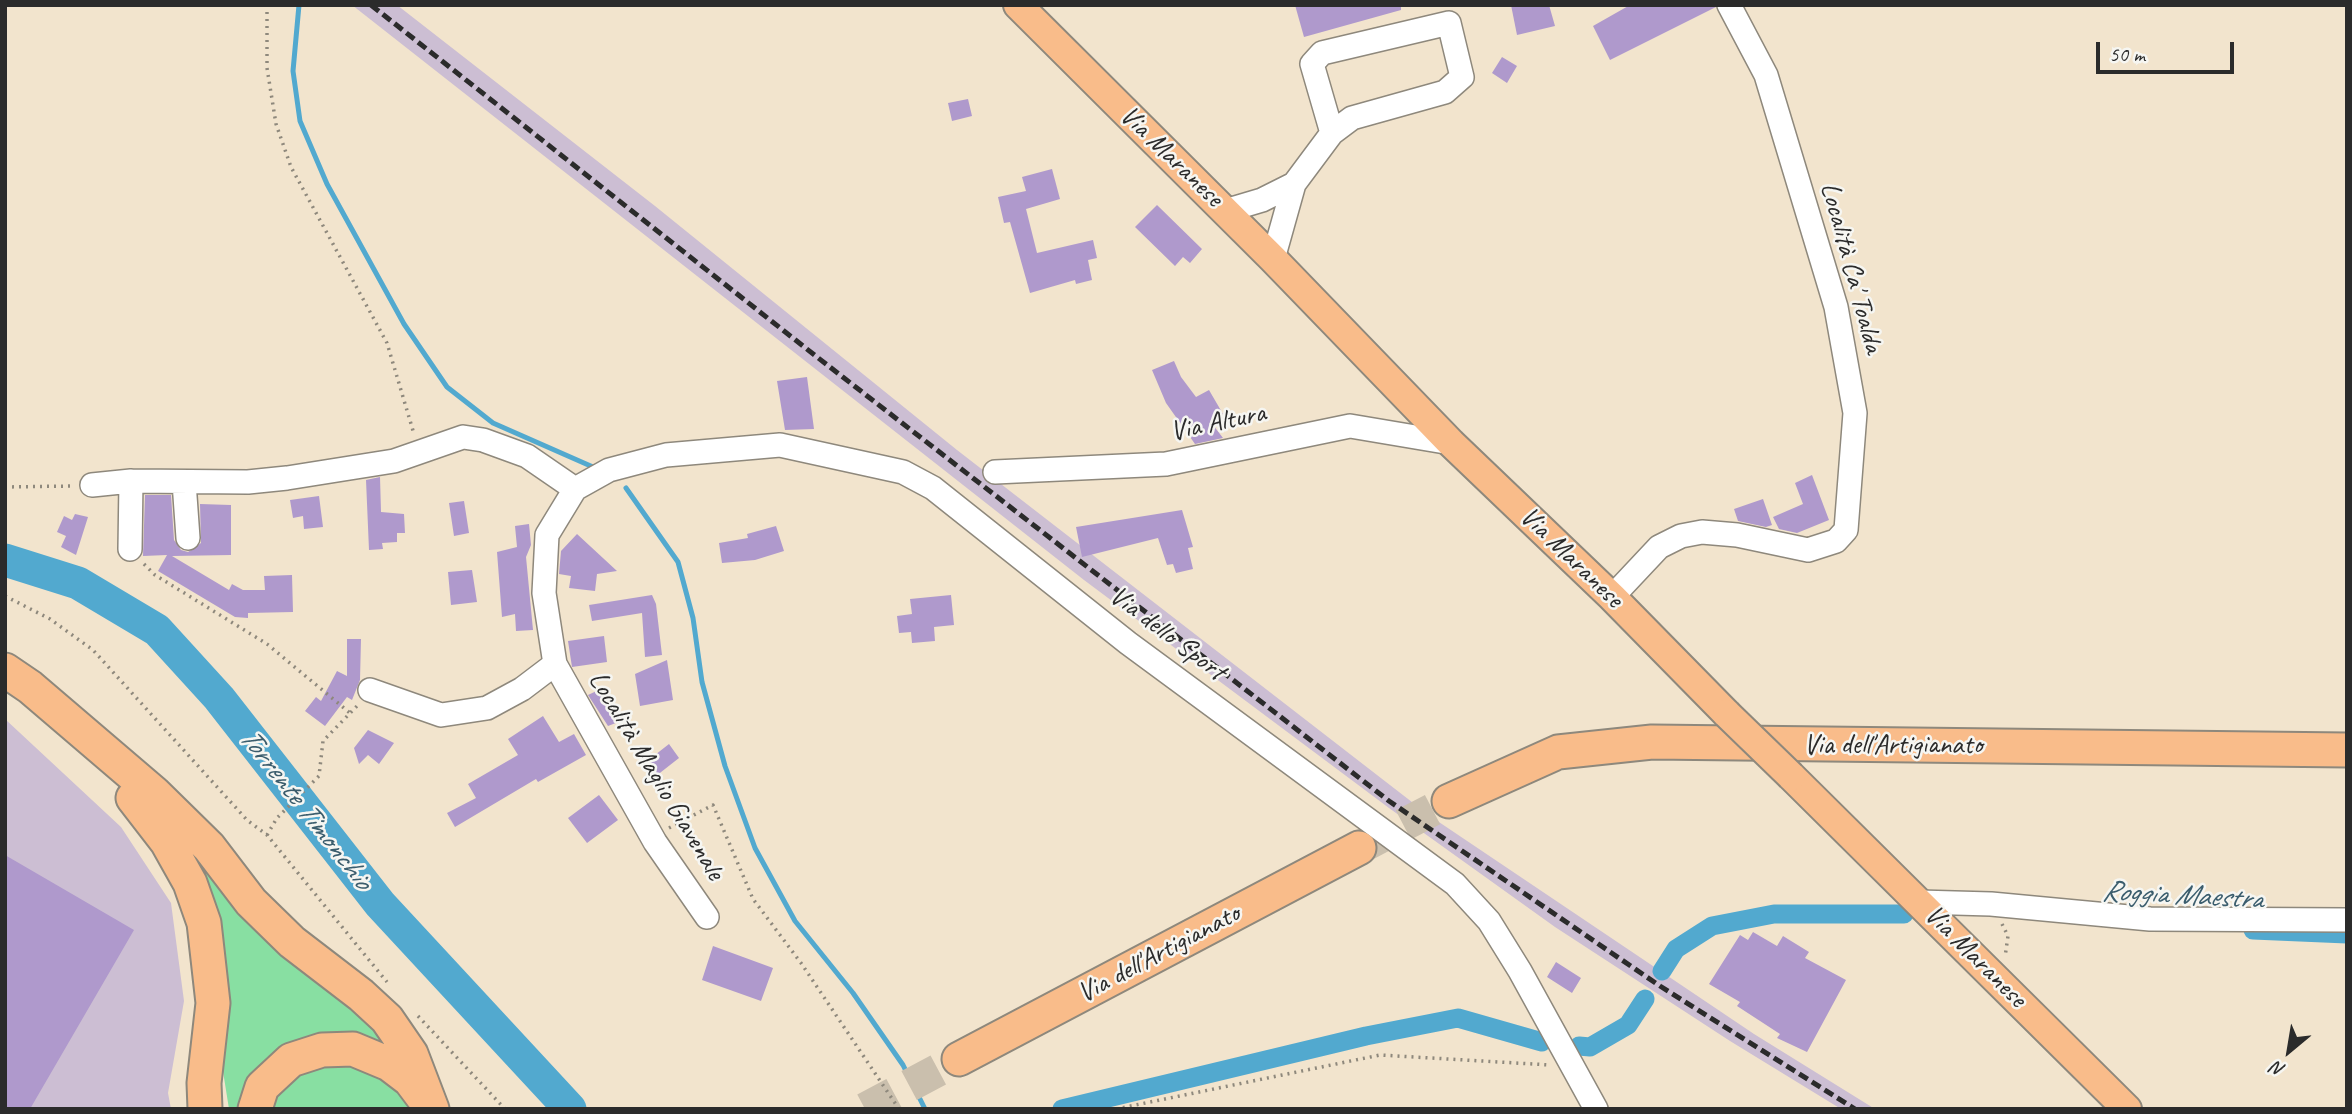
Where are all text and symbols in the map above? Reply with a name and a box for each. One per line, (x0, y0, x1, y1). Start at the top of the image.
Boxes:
scale bar (2100, 28, 2238, 72)
text: 50 m (2109, 41, 2145, 67)
street label: Via Maranese (1112, 99, 1230, 215)
street label: Località Ca' Toalda (1812, 179, 1890, 357)
street label: Via Altura (1167, 397, 1269, 449)
street label: Via Maranese (1512, 500, 1630, 616)
street label: Via dello Sport (1102, 579, 1232, 689)
street label: Località Maglio Giavenale (580, 666, 732, 886)
water label: Torrente Timonchio (231, 721, 379, 897)
street label: Via dell'Artigianato (1804, 729, 1982, 763)
water label: Roggia Maestra (2101, 874, 2263, 918)
street label: Via dell'Artigianato (1072, 897, 1246, 1011)
street label: Via Maranese (1917, 899, 2033, 1015)
north arrow (2254, 1016, 2324, 1086)
text: N (2267, 1056, 2290, 1083)

